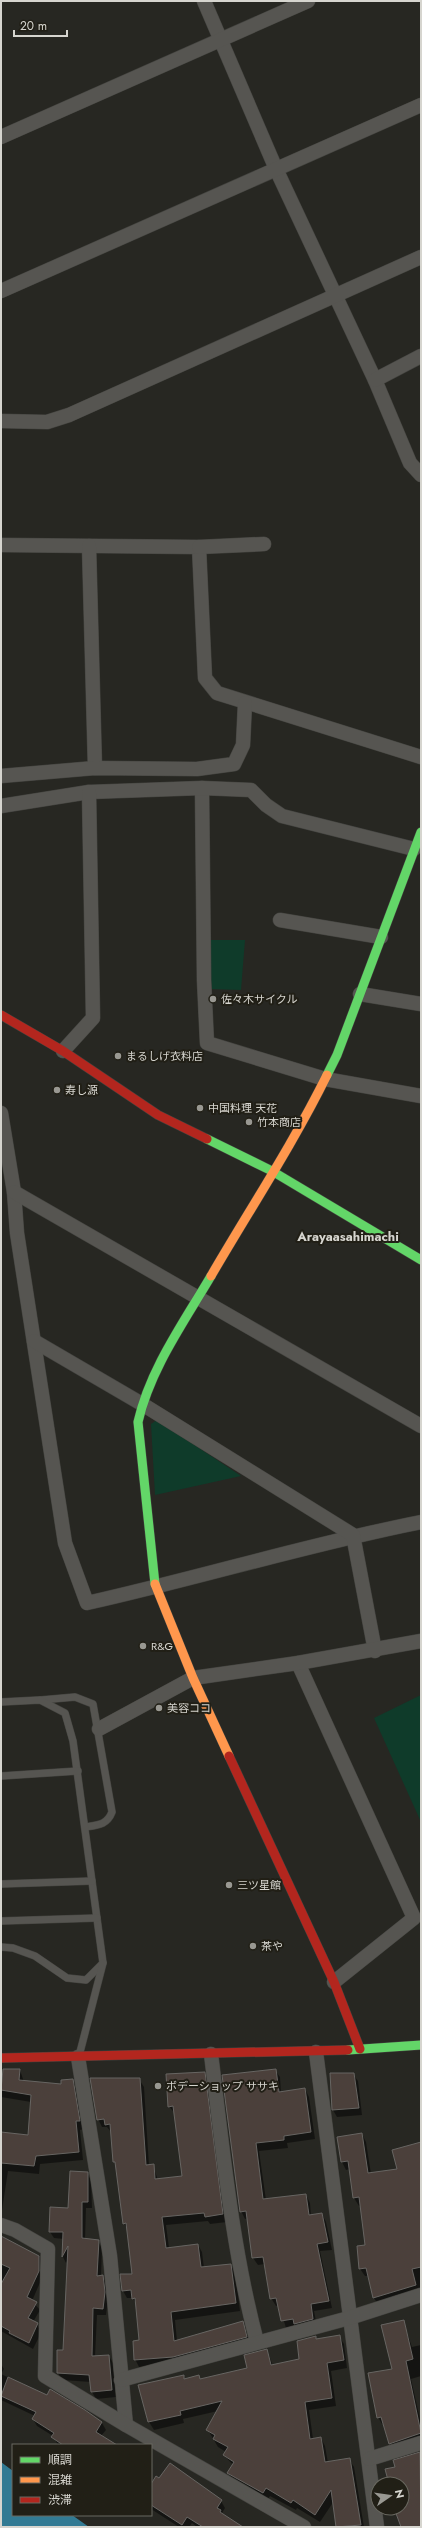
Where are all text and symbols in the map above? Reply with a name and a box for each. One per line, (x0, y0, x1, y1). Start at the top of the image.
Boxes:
scale bar (14, 12, 67, 38)
text: 20 m (20, 17, 47, 35)
place label: 佐々木サイクル (221, 991, 297, 1007)
marker: 佐々木サイクル (208, 994, 218, 1004)
place label: まるしげ衣料店 (126, 1048, 203, 1064)
marker: まるしげ衣料店 (113, 1051, 123, 1061)
place label: 寿し源 (65, 1082, 98, 1098)
marker: 寿し源 (52, 1085, 62, 1095)
place label: 中国料理 天花 (208, 1100, 277, 1116)
marker: 中国料理 天花 (195, 1103, 205, 1113)
place label: 竹本商店 (257, 1114, 301, 1130)
marker: 竹本商店 (244, 1117, 254, 1127)
district label: Arayaasahimachi (296, 1227, 399, 1246)
place label: R&G (151, 1638, 174, 1654)
marker: R&G (138, 1641, 148, 1651)
place label: 美容ココ (167, 1700, 211, 1716)
marker: 美容ココ (154, 1703, 164, 1713)
place label: 三ツ星館 (237, 1877, 281, 1893)
marker: 三ツ星館 (224, 1880, 234, 1890)
place label: 茶や (261, 1938, 283, 1954)
marker: 茶や (248, 1941, 258, 1951)
place label: ボデーショップ ササキ (166, 2078, 279, 2094)
marker: ボデーショップ ササキ (153, 2081, 163, 2091)
legend (12, 2444, 152, 2516)
text: 順調 (48, 2451, 72, 2469)
text: 混雑 (48, 2471, 72, 2489)
north arrow (370, 2476, 410, 2516)
text: N (391, 2488, 409, 2500)
text: 渋滞 (48, 2491, 72, 2509)

